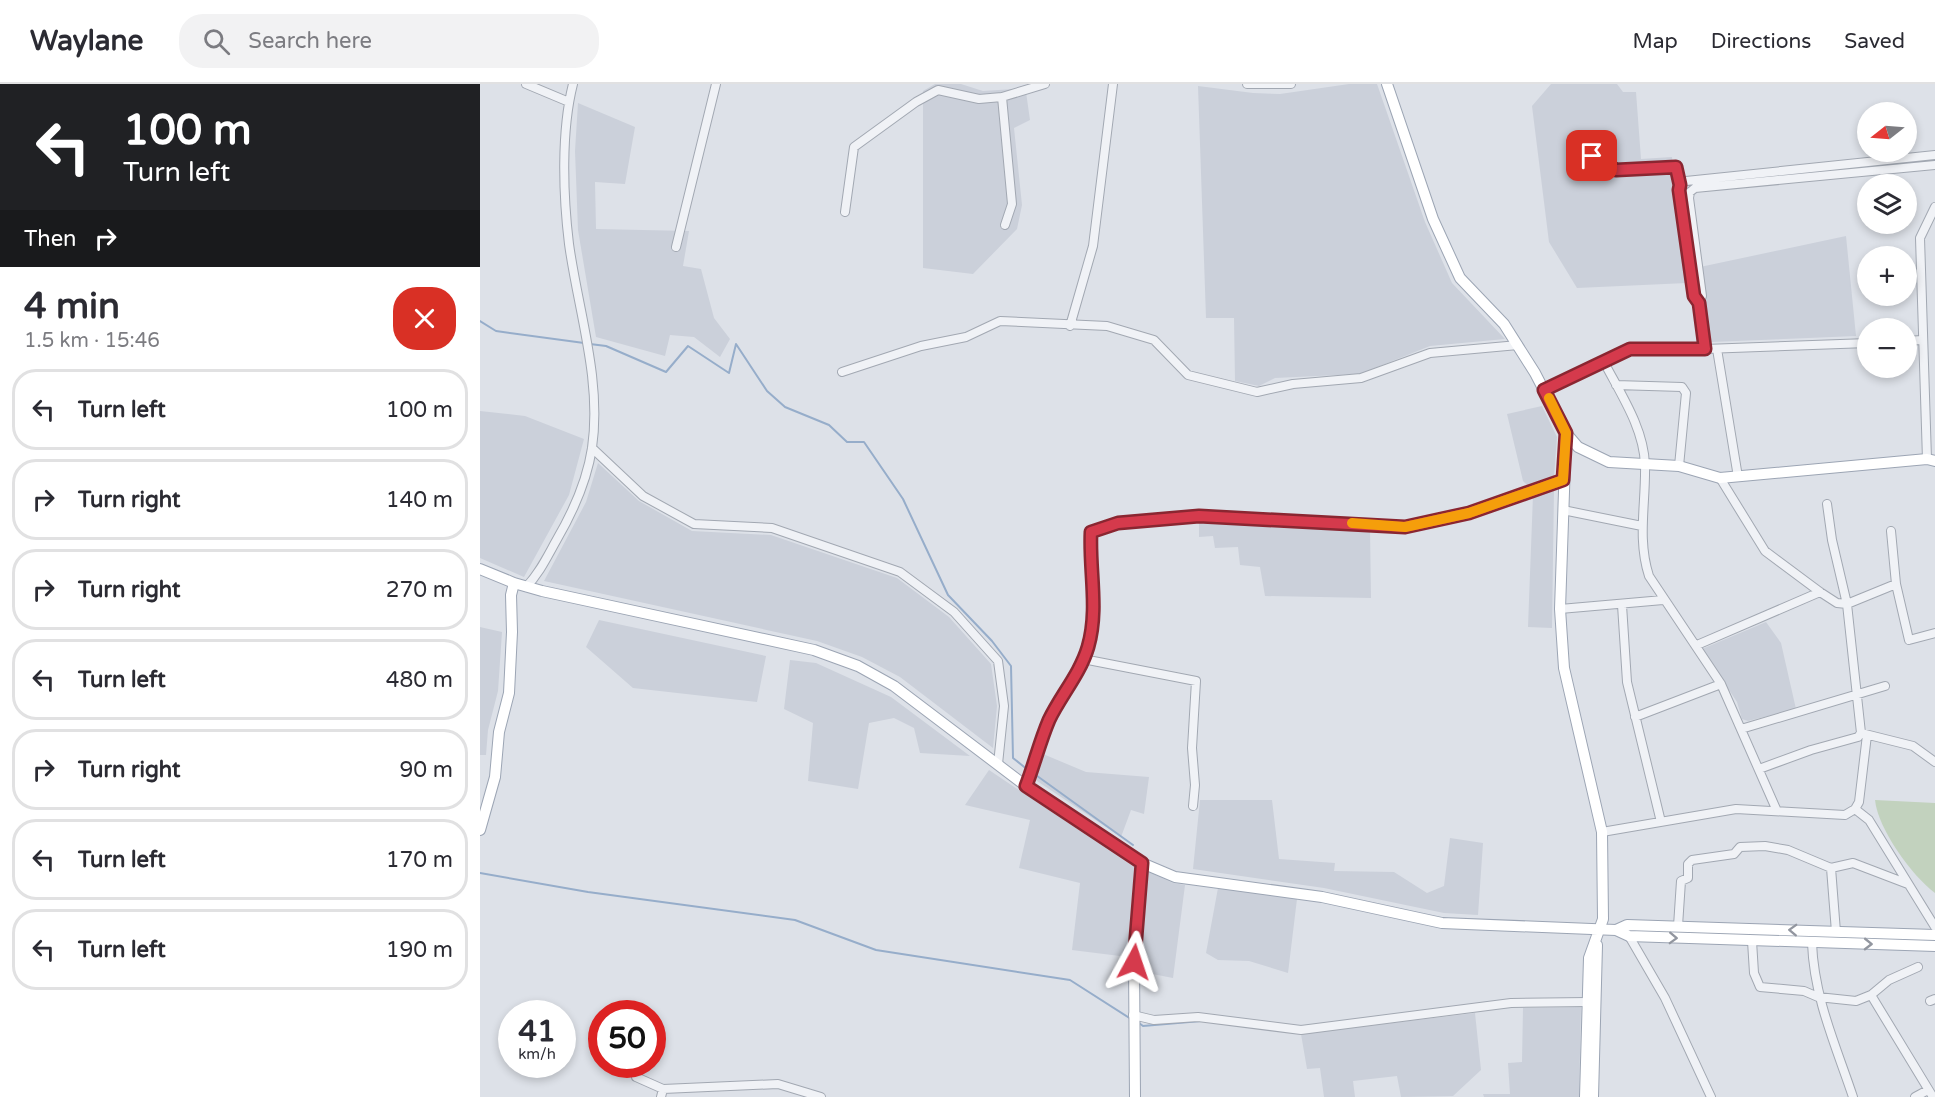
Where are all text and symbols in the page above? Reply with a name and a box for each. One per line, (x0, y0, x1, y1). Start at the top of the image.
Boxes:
search box (179, 14, 599, 68)
text: Waylane (30, 24, 143, 58)
icon: search (200, 25, 233, 58)
text: Search here (248, 28, 372, 54)
text: Map (1632, 29, 1678, 54)
text: Directions (1711, 29, 1811, 54)
text: Saved (1844, 29, 1905, 54)
north arrow (1857, 102, 1917, 162)
map controls (1857, 102, 1917, 378)
text: 100 m (123, 105, 252, 156)
icon: left (24, 108, 102, 186)
pin (1566, 130, 1617, 181)
icon: arrive (1575, 139, 1608, 172)
text: Turn left (123, 156, 230, 189)
button: layers (1857, 174, 1917, 234)
icon: right (89, 222, 122, 255)
text: Then (24, 226, 77, 252)
button: + (1857, 246, 1917, 306)
text: 4 min (24, 285, 120, 328)
button: close (393, 287, 456, 350)
button: − (1857, 318, 1917, 378)
text: 1.5 km · 15:46 (24, 329, 160, 353)
icon: left (27, 393, 60, 426)
text: Turn left (78, 397, 166, 423)
text: 100 m (386, 397, 453, 423)
icon: right (27, 483, 60, 516)
text: Turn right (78, 487, 180, 513)
text: 140 m (386, 487, 453, 513)
icon: right (27, 573, 60, 606)
text: Turn right (78, 577, 180, 603)
text: 270 m (386, 577, 453, 603)
icon: left (27, 663, 60, 696)
text: Turn left (78, 667, 166, 693)
text: 480 m (386, 667, 453, 693)
icon: right (27, 753, 60, 786)
text: Turn right (78, 757, 180, 783)
text: 90 m (399, 757, 453, 783)
icon: left (27, 843, 60, 876)
text: Turn left (78, 847, 166, 873)
text: 170 m (386, 847, 453, 873)
one-way arrow (1788, 924, 1797, 936)
position arrow (1102, 930, 1166, 994)
one-way arrow (1669, 931, 1678, 944)
icon: left (27, 933, 60, 966)
text: Turn left (78, 937, 166, 963)
text: 190 m (386, 937, 453, 963)
one-way arrow (1864, 938, 1873, 951)
speed limit sign: 50 (588, 1000, 666, 1078)
text: 41 (518, 1013, 556, 1050)
text: km/h (518, 1045, 556, 1063)

